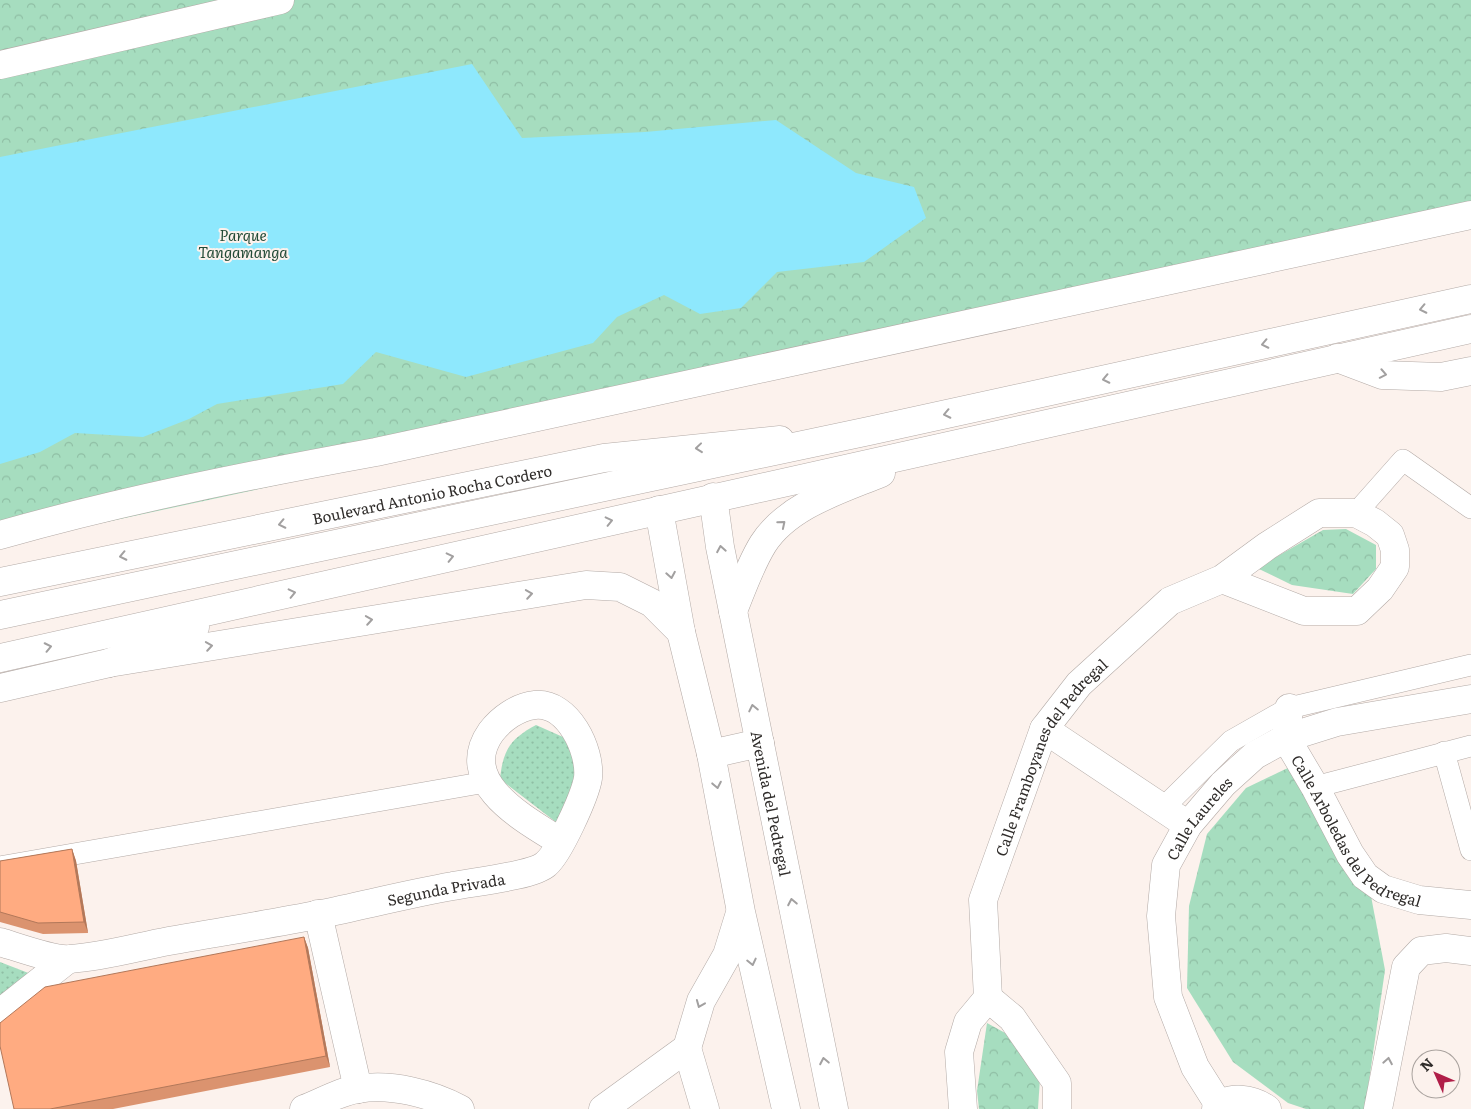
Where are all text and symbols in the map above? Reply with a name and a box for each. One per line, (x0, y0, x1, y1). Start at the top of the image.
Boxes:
park label: Parque Tangamanga (198, 223, 288, 263)
one-way arrow (1419, 303, 1428, 314)
one-way arrow (1260, 338, 1269, 349)
one-way arrow (1378, 368, 1387, 379)
one-way arrow (1102, 373, 1110, 384)
one-way arrow (943, 408, 952, 419)
one-way arrow (694, 442, 702, 453)
street label: Boulevard Antonio Rocha Cordero (310, 457, 554, 529)
one-way arrow (604, 516, 613, 527)
one-way arrow (277, 518, 286, 529)
one-way arrow (776, 522, 785, 530)
one-way arrow (716, 545, 726, 553)
one-way arrow (118, 551, 127, 561)
one-way arrow (446, 552, 455, 563)
one-way arrow (665, 571, 675, 580)
one-way arrow (287, 588, 296, 599)
one-way arrow (525, 589, 534, 599)
one-way arrow (365, 615, 373, 625)
one-way arrow (43, 642, 52, 653)
one-way arrow (204, 642, 213, 652)
street label: Calle Framboyanes del Pedregal (988, 652, 1112, 859)
one-way arrow (748, 704, 759, 713)
street label: Avenida del Pedregal (746, 729, 798, 878)
street label: Calle Arboledas del Pedregal (1287, 750, 1424, 912)
street label: Calle Laureles (1160, 770, 1237, 864)
one-way arrow (711, 781, 722, 789)
street label: Segunda Privada (385, 866, 508, 911)
one-way arrow (787, 897, 798, 906)
one-way arrow (746, 957, 757, 966)
one-way arrow (696, 999, 706, 1008)
north arrow (1411, 1049, 1461, 1099)
text: N (1415, 1053, 1438, 1075)
one-way arrow (819, 1057, 830, 1066)
one-way arrow (1383, 1057, 1393, 1066)

